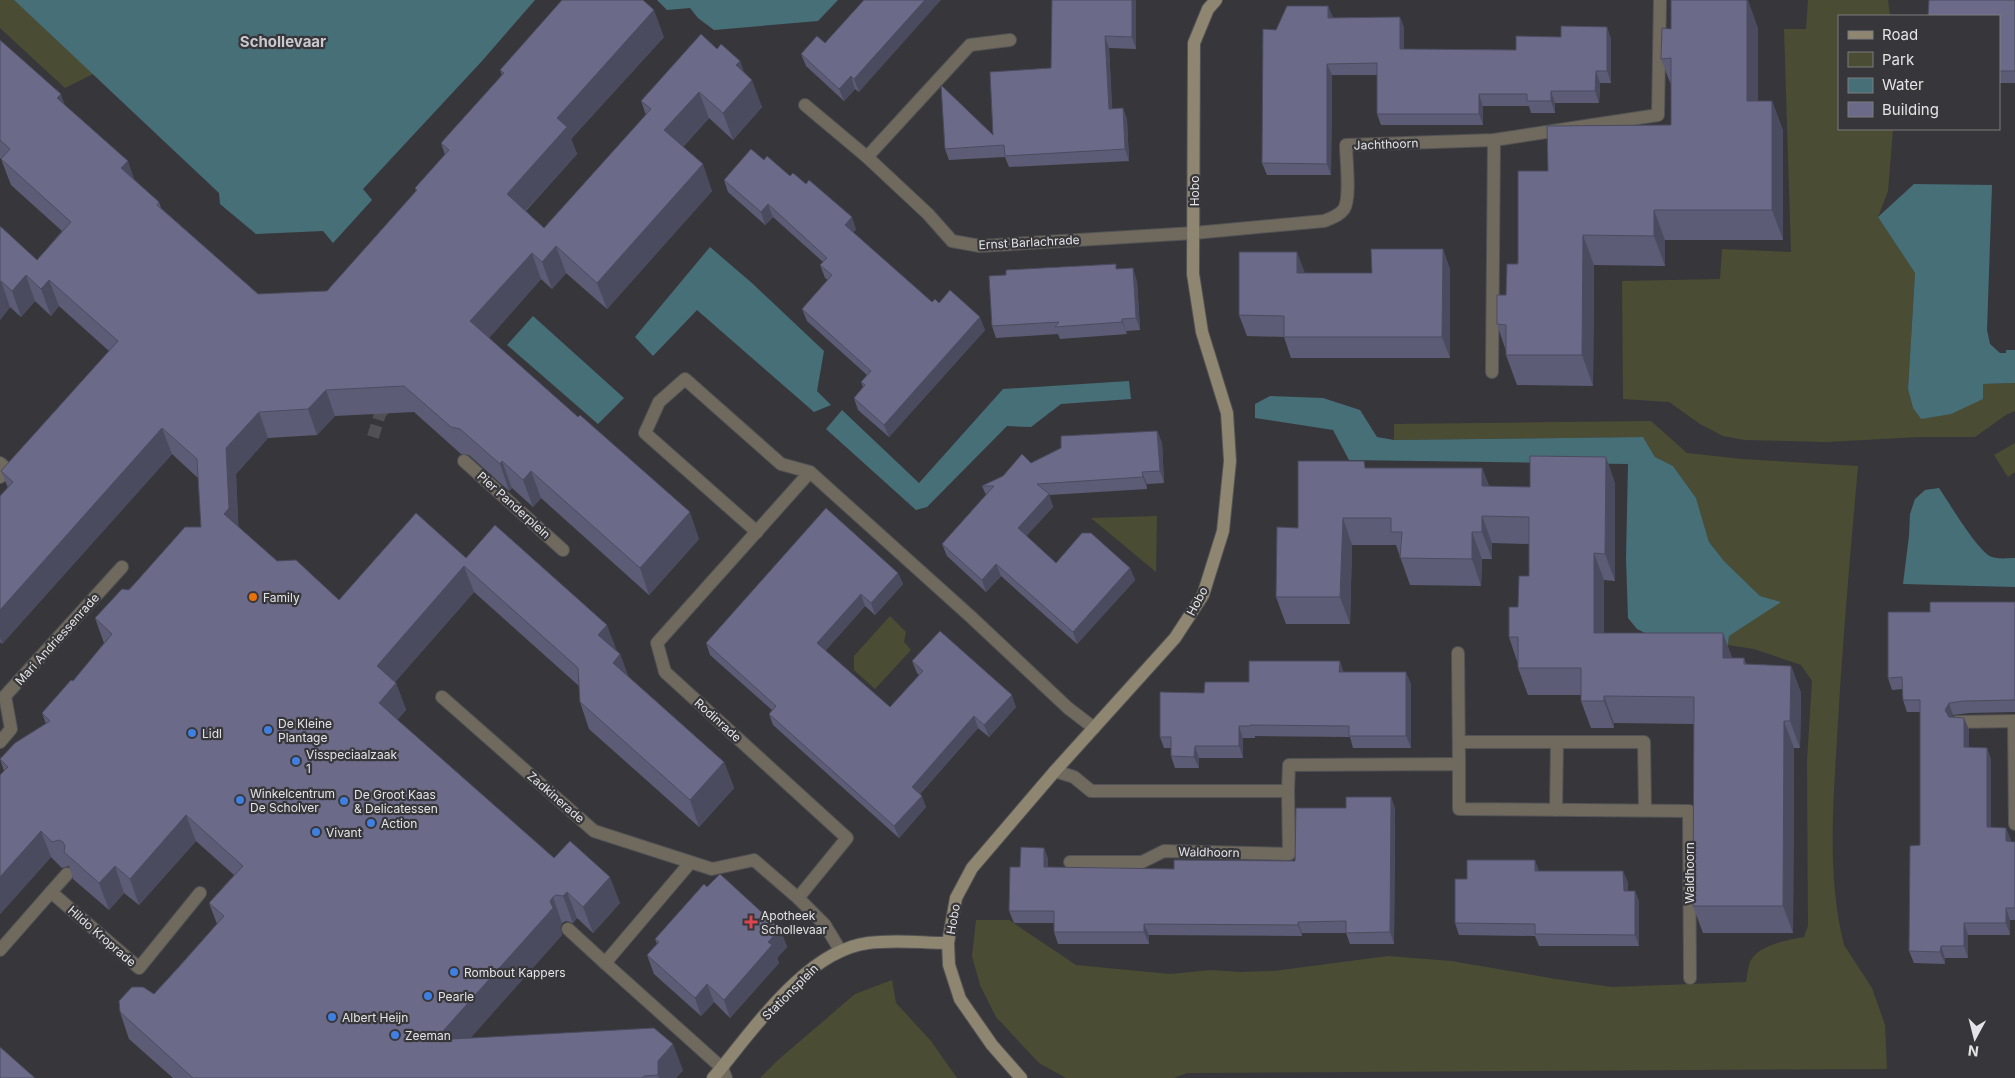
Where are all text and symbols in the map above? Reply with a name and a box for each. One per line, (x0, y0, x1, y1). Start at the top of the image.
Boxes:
legend (1838, 15, 2000, 130)
text: Road (1882, 25, 1918, 44)
district label: Schollevaar (240, 32, 326, 51)
text: Park (1882, 50, 1915, 69)
text: Water (1882, 75, 1924, 94)
text: Building (1882, 100, 1939, 119)
street label: Jachthoorn (1353, 135, 1419, 153)
street label: Hobo (1187, 176, 1202, 206)
street label: Ernst Barlachrade (978, 232, 1080, 252)
street label: Pier Panderplein (474, 468, 554, 542)
street label: Hobo (1183, 584, 1211, 618)
street label: Mari Andriessenrade (12, 590, 102, 688)
place label: Family (263, 590, 300, 605)
marker: Family (247, 591, 259, 603)
street label: Rodinrade (692, 695, 744, 745)
place label: De Kleine Plantage (278, 716, 332, 745)
marker: De Kleine Plantage (262, 724, 274, 736)
place label: Lidl (202, 726, 222, 741)
marker: Lidl (186, 727, 198, 739)
place label: Visspeciaalzaak 1 (306, 747, 397, 776)
marker: Visspeciaalzaak 1 (290, 755, 302, 767)
street label: Zadkinerade (524, 768, 588, 826)
place label: Winkelcentrum De Scholver (250, 786, 335, 815)
place label: De Groot Kaas & Delicatessen (354, 787, 438, 816)
marker: Winkelcentrum De Scholver (234, 794, 246, 806)
marker: De Groot Kaas & Delicatessen (338, 795, 350, 807)
place label: Action (381, 816, 417, 831)
marker: Action (365, 817, 377, 829)
place label: Vivant (326, 825, 362, 840)
marker: Vivant (310, 826, 322, 838)
street label: Waldhoorn (1682, 842, 1697, 904)
street label: Waldhoorn (1178, 844, 1240, 860)
street label: Hildo Kroprade (65, 902, 139, 970)
street label: Hobo (943, 903, 963, 935)
place label: Apotheek Schollevaar (761, 908, 828, 937)
marker: Apotheek Schollevaar (745, 916, 757, 928)
street label: Stationsplein (759, 961, 821, 1023)
place label: Rombout Kappers (464, 965, 566, 980)
marker: Rombout Kappers (448, 966, 460, 978)
place label: Pearle (438, 989, 474, 1004)
marker: Pearle (422, 990, 434, 1002)
place label: Albert Heijn (342, 1010, 408, 1025)
marker: Albert Heijn (326, 1011, 338, 1023)
north arrow (1950, 1013, 2000, 1063)
place label: Zeeman (405, 1028, 451, 1043)
marker: Zeeman (389, 1029, 401, 1041)
text: N (1967, 1042, 1980, 1060)

